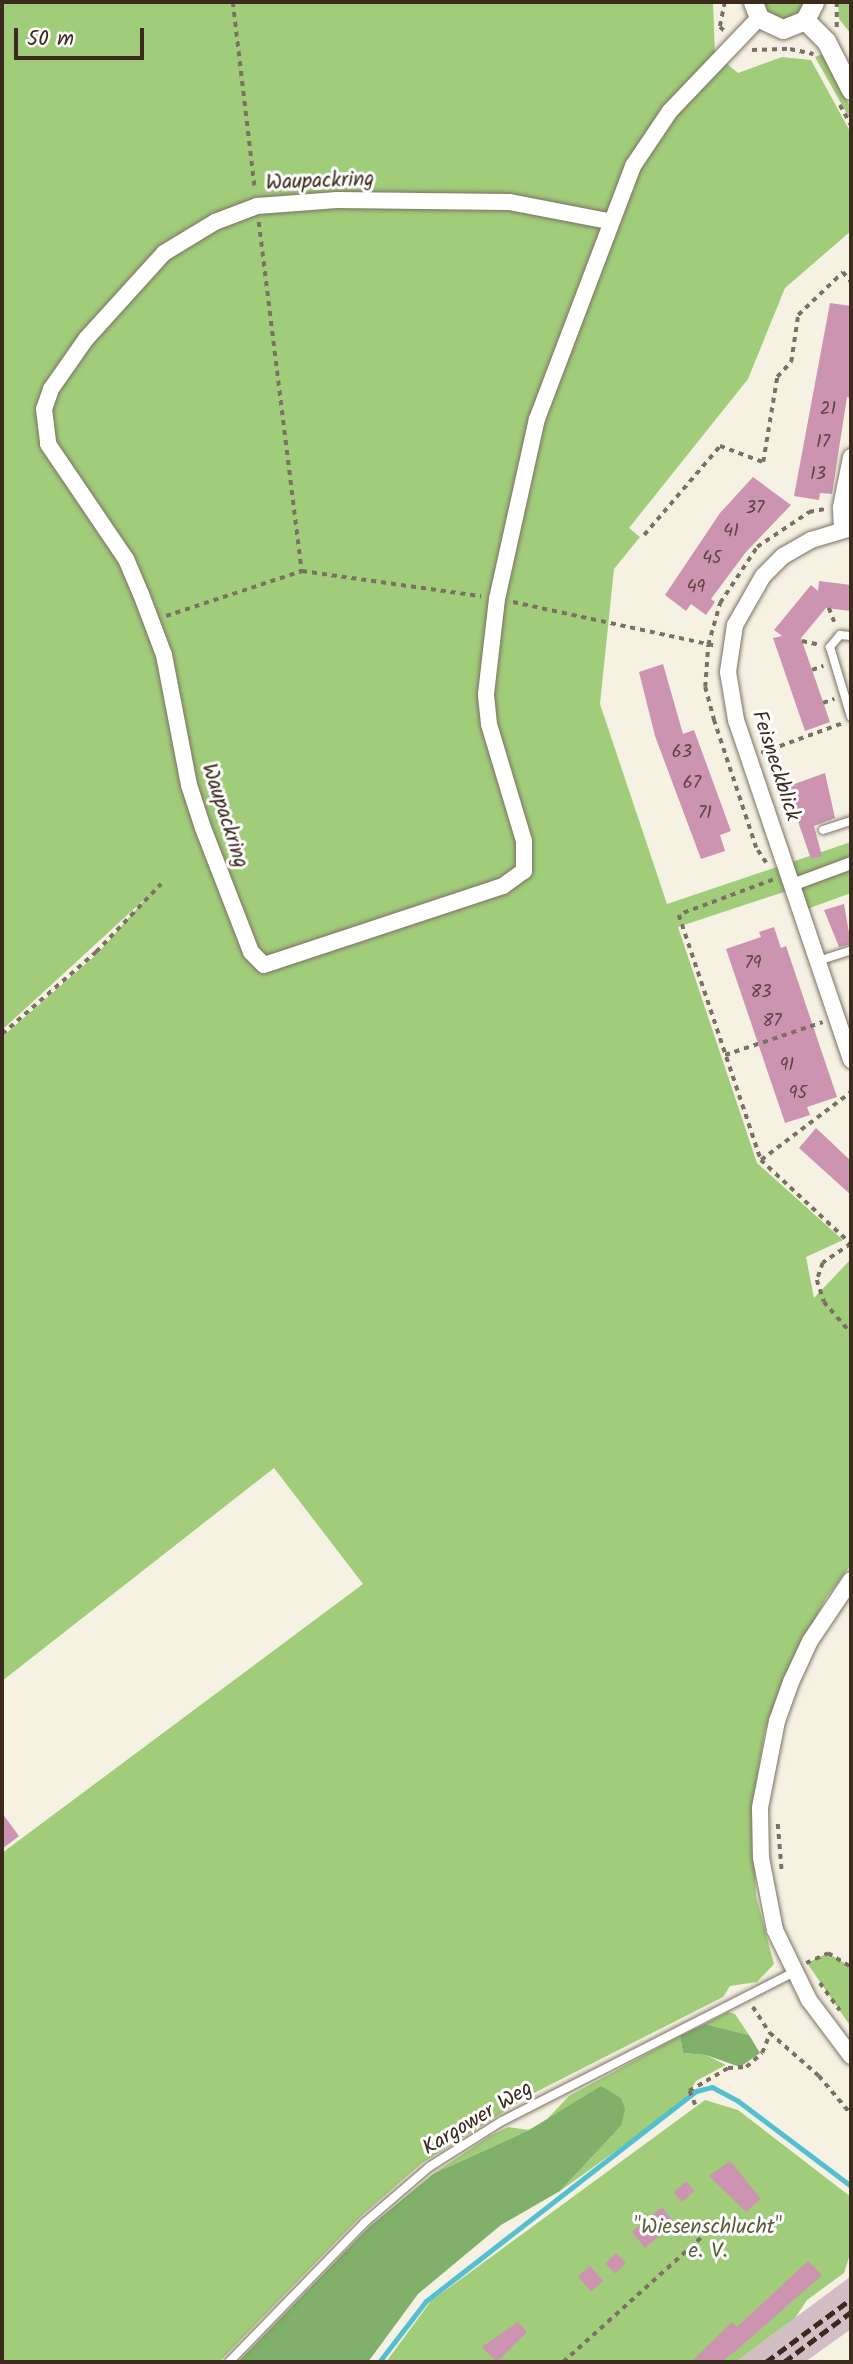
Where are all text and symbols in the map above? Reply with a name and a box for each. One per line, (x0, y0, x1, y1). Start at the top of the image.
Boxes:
scale bar (18, 14, 147, 58)
text: 50 m (27, 23, 74, 56)
street label: Waupackring (265, 168, 375, 196)
house number: 21 (820, 399, 836, 421)
house number: 17 (816, 432, 830, 454)
house number: 13 (810, 464, 826, 486)
house number: 37 (746, 498, 764, 520)
house number: 41 (723, 521, 739, 543)
house number: 45 (702, 548, 722, 570)
house number: 49 (687, 577, 705, 599)
street label: Feisneckblick (745, 708, 805, 824)
house number: 63 (672, 742, 692, 764)
street label: Waupackring (195, 760, 253, 872)
house number: 67 (683, 773, 701, 795)
house number: 71 (698, 803, 712, 825)
house number: 79 (744, 953, 762, 975)
house number: 83 (750, 982, 772, 1004)
house number: 87 (762, 1011, 782, 1033)
house number: 91 (780, 1055, 794, 1077)
house number: 95 (789, 1083, 807, 1105)
street label: Kargower Weg (419, 2076, 537, 2162)
park label: "Wiesenschlucht" e. V. (634, 2215, 782, 2265)

